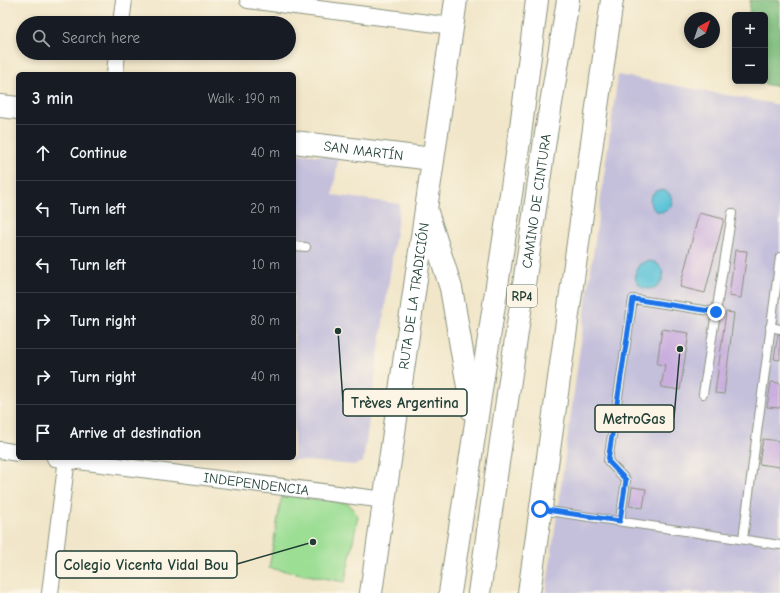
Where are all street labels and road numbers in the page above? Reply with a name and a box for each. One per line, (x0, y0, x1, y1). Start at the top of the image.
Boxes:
street label: CAMINO DE CINTURA (518, 133, 554, 269)
street label: SAN MARTÍN (323, 137, 404, 164)
street label: RUTA DE LA TRADICIÓN (395, 222, 432, 370)
road number: RP4 (507, 285, 537, 307)
street label: INDEPENDENCIA (203, 468, 310, 499)

